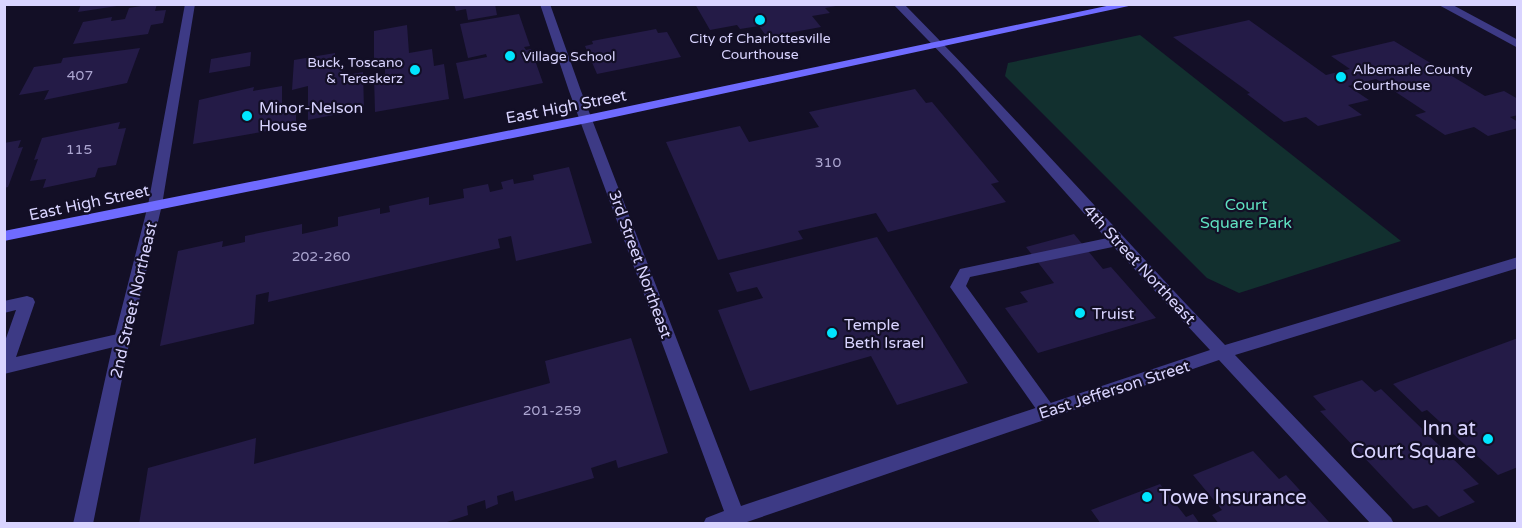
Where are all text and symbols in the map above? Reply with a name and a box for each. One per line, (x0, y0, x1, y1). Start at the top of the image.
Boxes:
marker: City of Charlottesville Courthouse (753, 13, 767, 27)
place label: City of Charlottesville Courthouse (689, 30, 831, 63)
place label: Village School (522, 48, 615, 65)
marker: Village School (503, 49, 517, 63)
place label: Buck, Toscano & Tereskerz (307, 54, 403, 87)
place label: Albemarle County Courthouse (1353, 61, 1473, 94)
marker: Buck, Toscano & Tereskerz (408, 63, 422, 77)
house number: 407 (67, 67, 93, 84)
marker: Albemarle County Courthouse (1334, 70, 1348, 84)
street label: East High Street (504, 85, 628, 128)
place label: Minor-Nelson House (259, 98, 363, 136)
marker: Minor-Nelson House (240, 109, 254, 123)
house number: 115 (66, 141, 92, 158)
house number: 310 (815, 154, 841, 171)
street label: East High Street (27, 180, 151, 226)
street label: 3rd Street Northeast (604, 188, 676, 341)
park label: Court Square Park (1200, 195, 1292, 233)
street label: 4th Street Northeast (1079, 201, 1200, 329)
street label: 2nd Street Northeast (106, 220, 162, 380)
house number: 202-260 (292, 248, 350, 265)
place label: Truist (1092, 304, 1134, 324)
marker: Truist (1073, 306, 1087, 320)
place label: Temple Beth Israel (844, 315, 924, 353)
marker: Temple Beth Israel (825, 326, 839, 340)
street label: East Jefferson Street (1036, 356, 1192, 424)
house number: 201-259 (523, 402, 581, 419)
place label: Inn at Court Square (1351, 417, 1476, 464)
marker: Inn at Court Square (1481, 432, 1495, 446)
place label: Towe Insurance (1159, 486, 1307, 510)
marker: Towe Insurance (1140, 490, 1154, 504)

